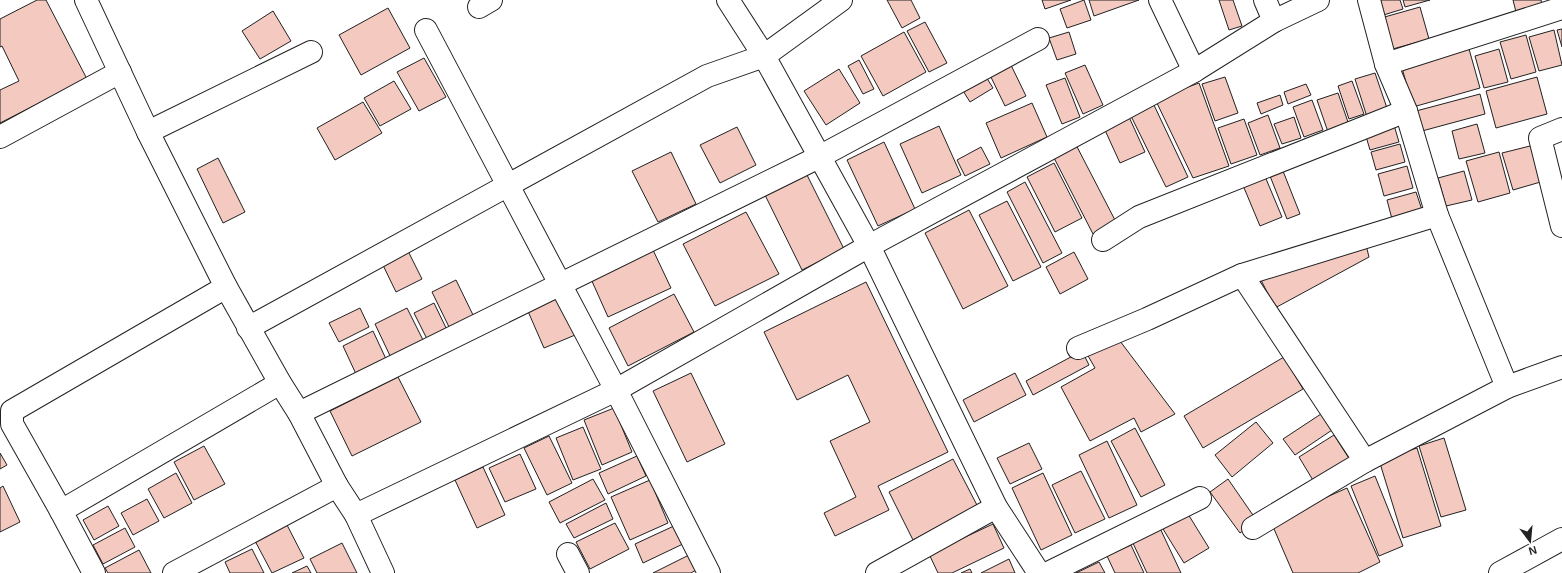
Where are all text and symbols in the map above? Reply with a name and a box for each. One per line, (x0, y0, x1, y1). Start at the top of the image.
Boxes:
north arrow (1510, 521, 1550, 561)
text: N (1527, 544, 1538, 557)

